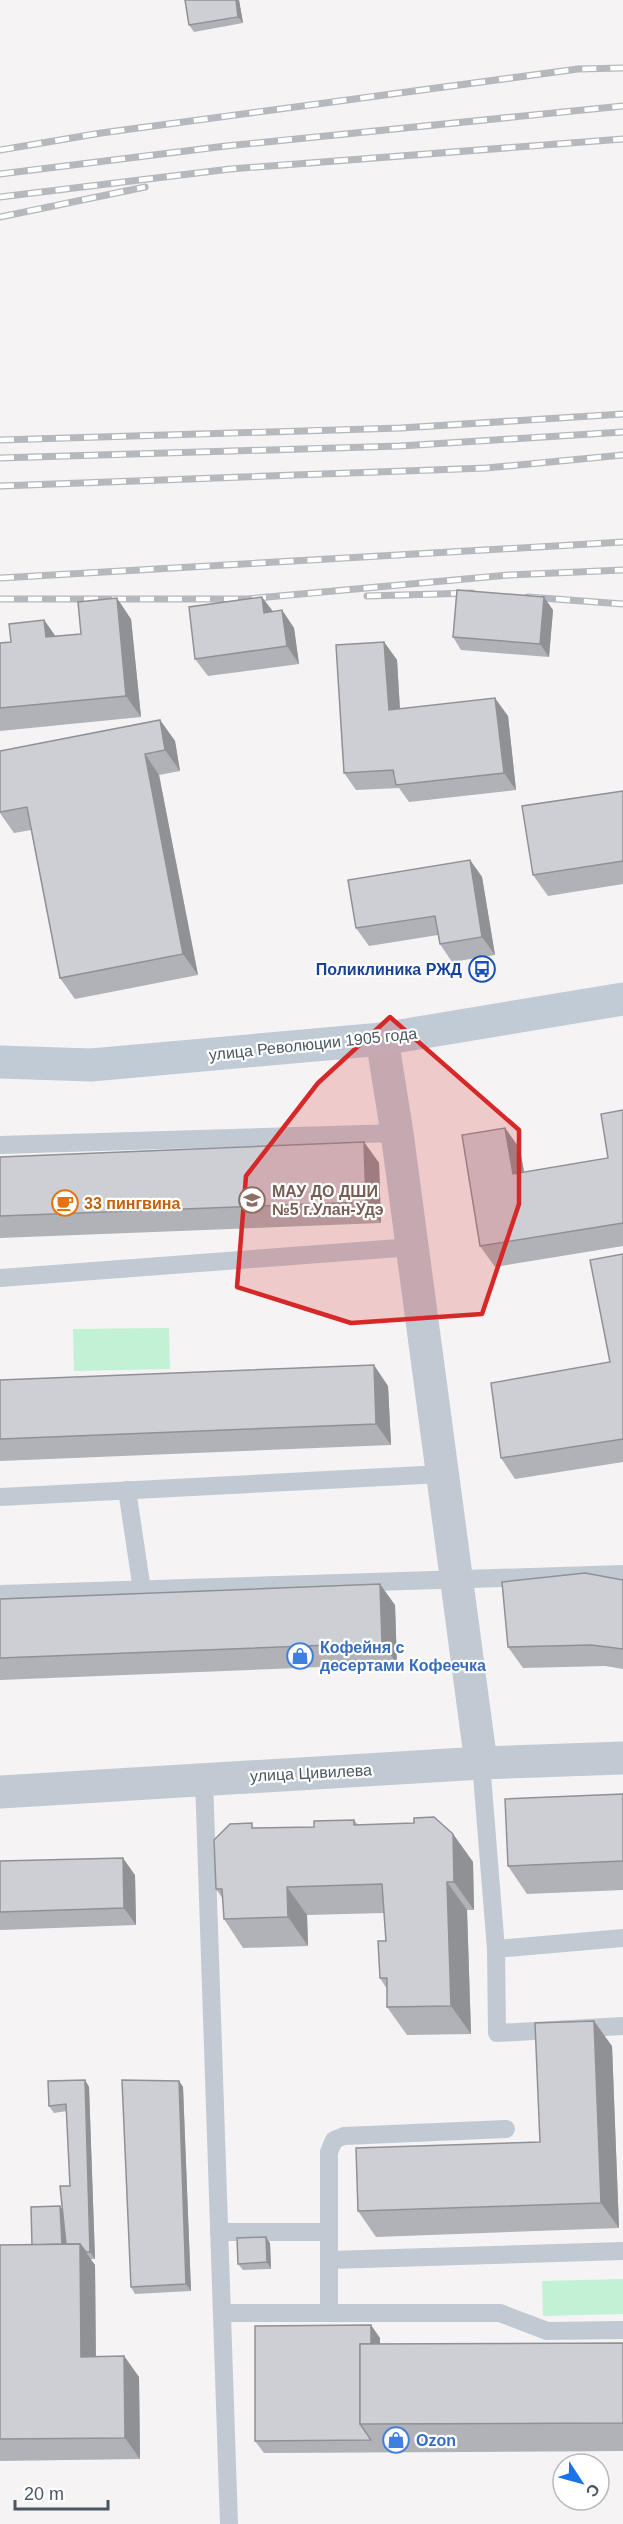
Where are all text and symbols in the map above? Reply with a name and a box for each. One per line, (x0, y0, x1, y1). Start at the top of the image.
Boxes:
bus stop icon: Поликлиника РЖД (467, 954, 497, 984)
place label: Поликлиника РЖД (316, 961, 463, 978)
street label: улица Революции 1905 года (208, 1025, 418, 1063)
place label: МАУ ДО ДШИ №5 г.Улан-Удэ (272, 1183, 384, 1218)
school or university icon: МАУ ДО ДШИ №5 г.Улан-Удэ (237, 1185, 267, 1215)
cafe icon: 33 пингвина (50, 1188, 80, 1218)
place label: 33 пингвина (84, 1195, 180, 1212)
place label: Кофейня с десертами Кофеечка (320, 1639, 486, 1674)
shop icon: Кофейня с десертами Кофеечка (285, 1641, 315, 1671)
street label: улица Цивилева (250, 1761, 373, 1785)
shop icon: Ozon (381, 2425, 411, 2455)
place label: Ozon (416, 2432, 456, 2449)
north arrow (551, 2452, 611, 2512)
scale bar (15, 2473, 108, 2511)
text: С (582, 2481, 603, 2501)
text: 20 m (24, 2484, 64, 2504)

